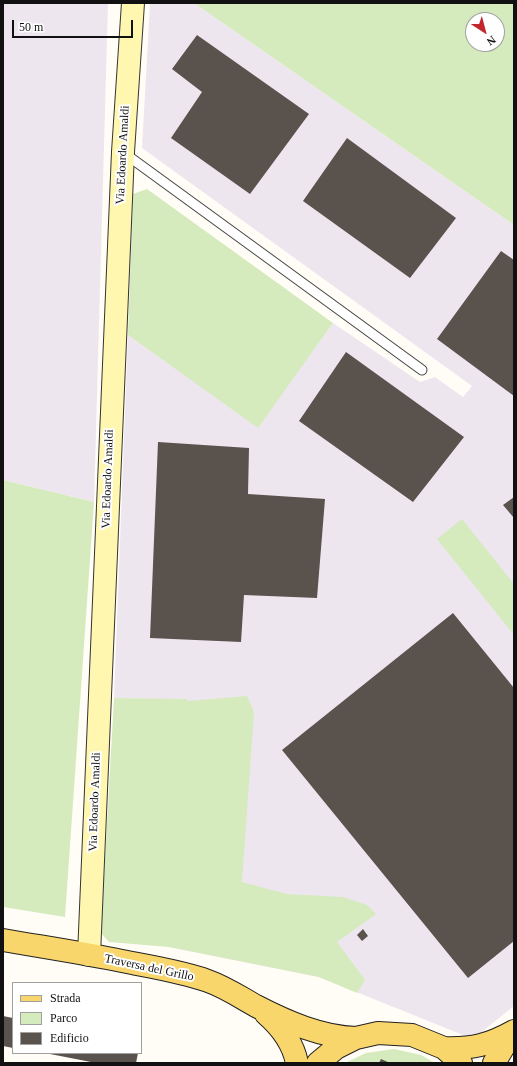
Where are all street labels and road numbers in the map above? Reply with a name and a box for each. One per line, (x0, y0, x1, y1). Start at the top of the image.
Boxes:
street label: Via Edoardo Amaldi (113, 105, 133, 205)
street label: Via Edoardo Amaldi (99, 429, 117, 529)
street label: Via Edoardo Amaldi (86, 752, 104, 852)
street label: Traversa del Grillo (103, 952, 195, 984)

